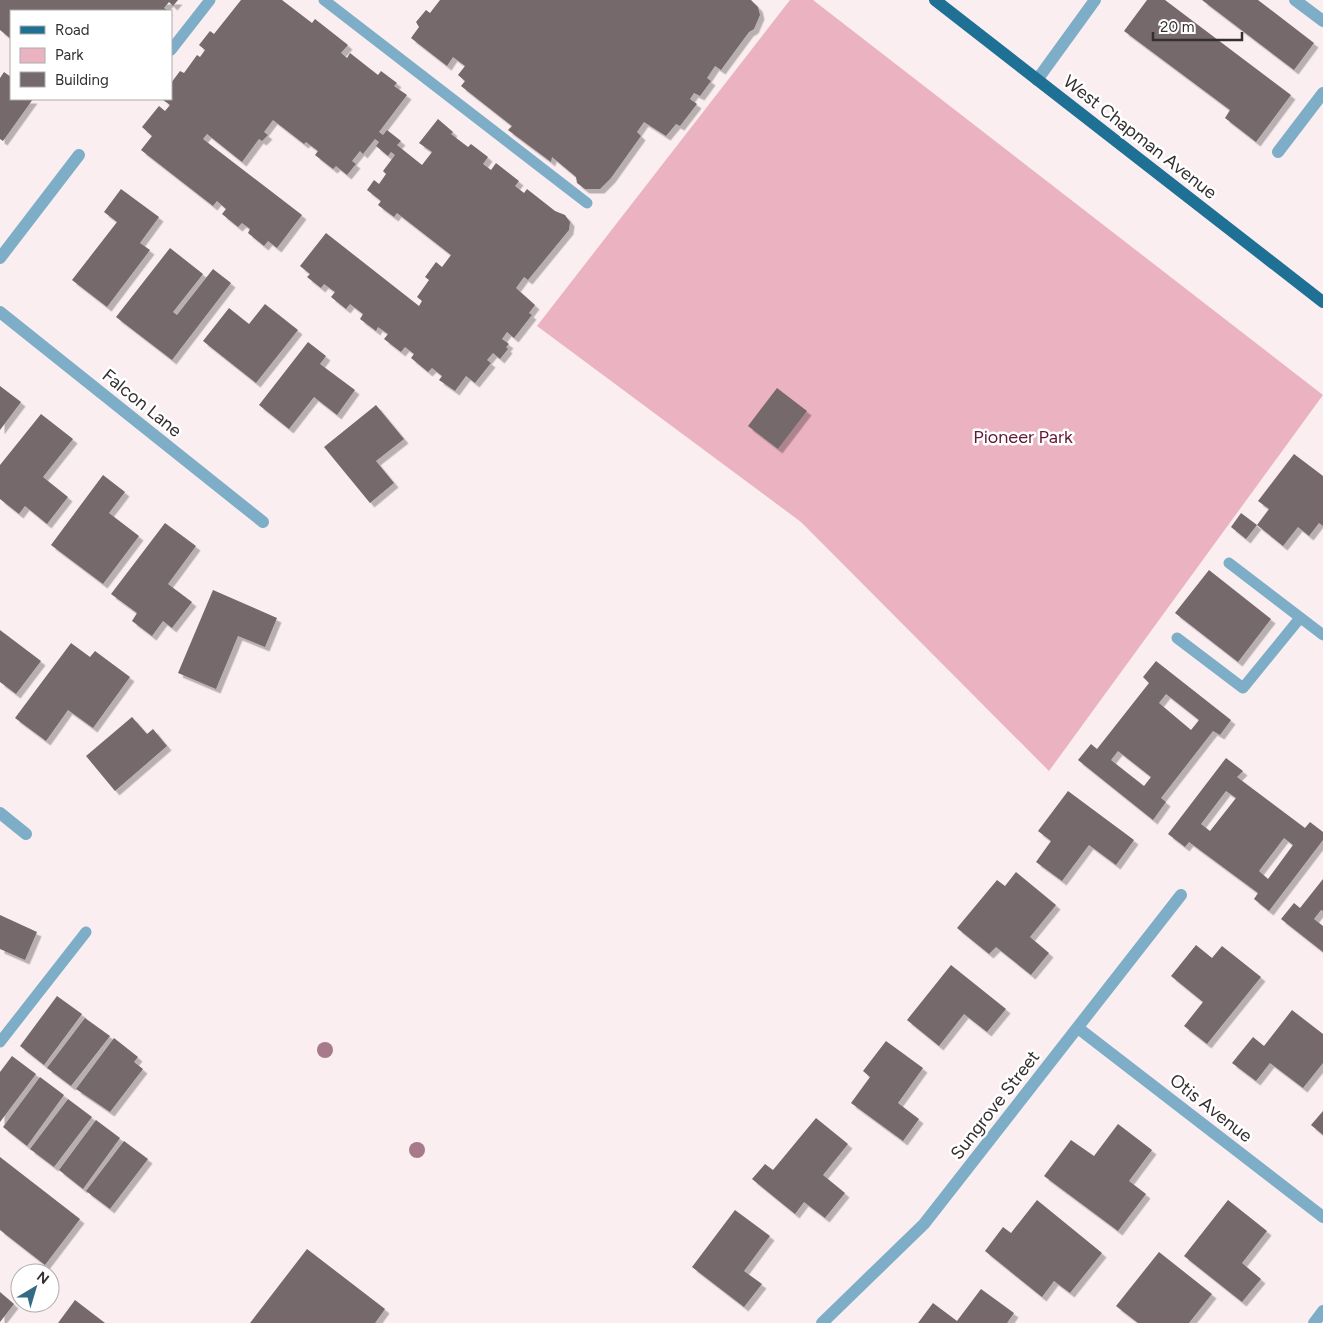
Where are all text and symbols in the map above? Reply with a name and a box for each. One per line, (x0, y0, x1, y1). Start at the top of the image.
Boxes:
legend (10, 10, 172, 100)
scale bar (1153, 10, 1242, 42)
text: 20 m (1160, 18, 1194, 36)
text: Road (55, 21, 90, 39)
text: Park (55, 46, 84, 64)
street label: West Chapman Avenue (1059, 70, 1221, 204)
text: Building (55, 71, 109, 89)
street label: Falcon Lane (98, 364, 186, 442)
park label: Pioneer Park (973, 426, 1073, 448)
street label: Sungrove Street (946, 1046, 1044, 1164)
street label: Otis Avenue (1165, 1069, 1257, 1147)
north arrow (10, 1263, 60, 1313)
text: N (33, 1268, 52, 1288)

